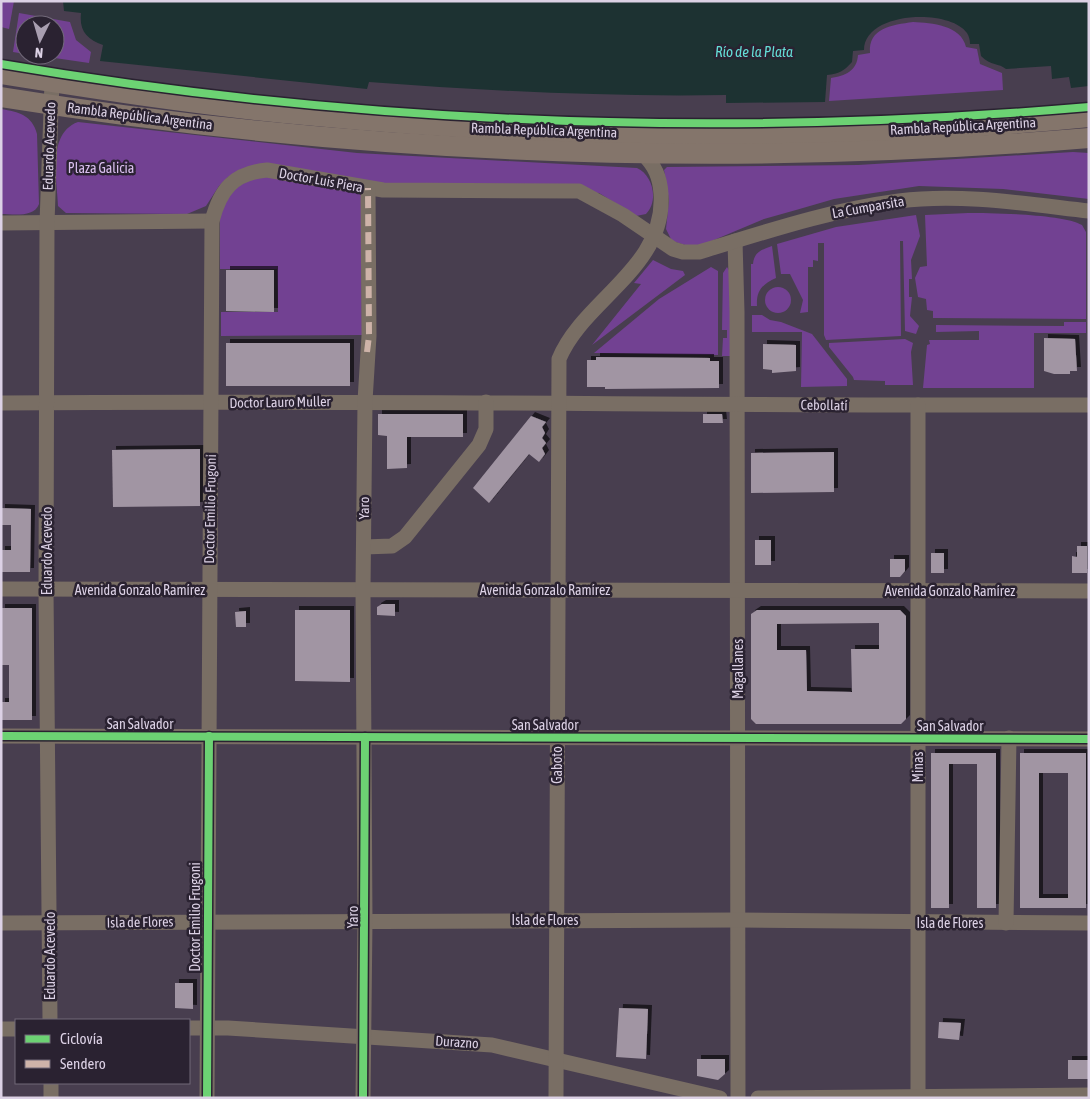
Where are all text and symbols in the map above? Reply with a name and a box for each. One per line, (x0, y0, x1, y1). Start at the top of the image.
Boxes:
north arrow (15, 15, 65, 65)
water label: Río de la Plata (715, 43, 793, 60)
text: N (34, 45, 44, 61)
street label: Rambla República Argentina (66, 99, 214, 133)
street label: Eduardo Acevedo (39, 101, 59, 191)
street label: Rambla República Argentina (890, 114, 1036, 138)
street label: Rambla República Argentina (471, 119, 617, 141)
park label: Plaza Galicia (68, 160, 134, 176)
street label: Doctor Luis Piera (278, 165, 364, 195)
street label: La Cumparsita (831, 193, 905, 221)
street label: Doctor Lauro Muller (229, 393, 332, 411)
street label: Cebollatí (800, 397, 848, 413)
street label: Doctor Emilio Frugoni (201, 454, 219, 564)
street label: Yaro (356, 497, 372, 519)
street label: Eduardo Acevedo (39, 507, 55, 595)
street label: Avenida Gonzalo Ramírez (75, 582, 205, 598)
street label: Avenida Gonzalo Ramírez (480, 582, 610, 598)
street label: Avenida Gonzalo Ramírez (885, 583, 1015, 599)
street label: Magallanes (730, 639, 746, 699)
street label: San Salvador (107, 716, 174, 732)
street label: San Salvador (512, 717, 579, 733)
street label: San Salvador (917, 718, 984, 734)
street label: Gaboto (549, 746, 565, 784)
street label: Minas (910, 752, 926, 782)
street label: Doctor Emilio Frugoni (187, 862, 203, 972)
street label: Yaro (345, 906, 361, 928)
street label: Eduardo Acevedo (42, 912, 58, 1000)
street label: Isla de Flores (512, 912, 578, 928)
street label: Isla de Flores (106, 913, 174, 931)
street label: Isla de Flores (917, 915, 983, 931)
legend (15, 1019, 190, 1084)
text: Ciclovía (60, 1030, 103, 1047)
street label: Durazno (435, 1033, 479, 1051)
text: Sendero (60, 1055, 106, 1072)

